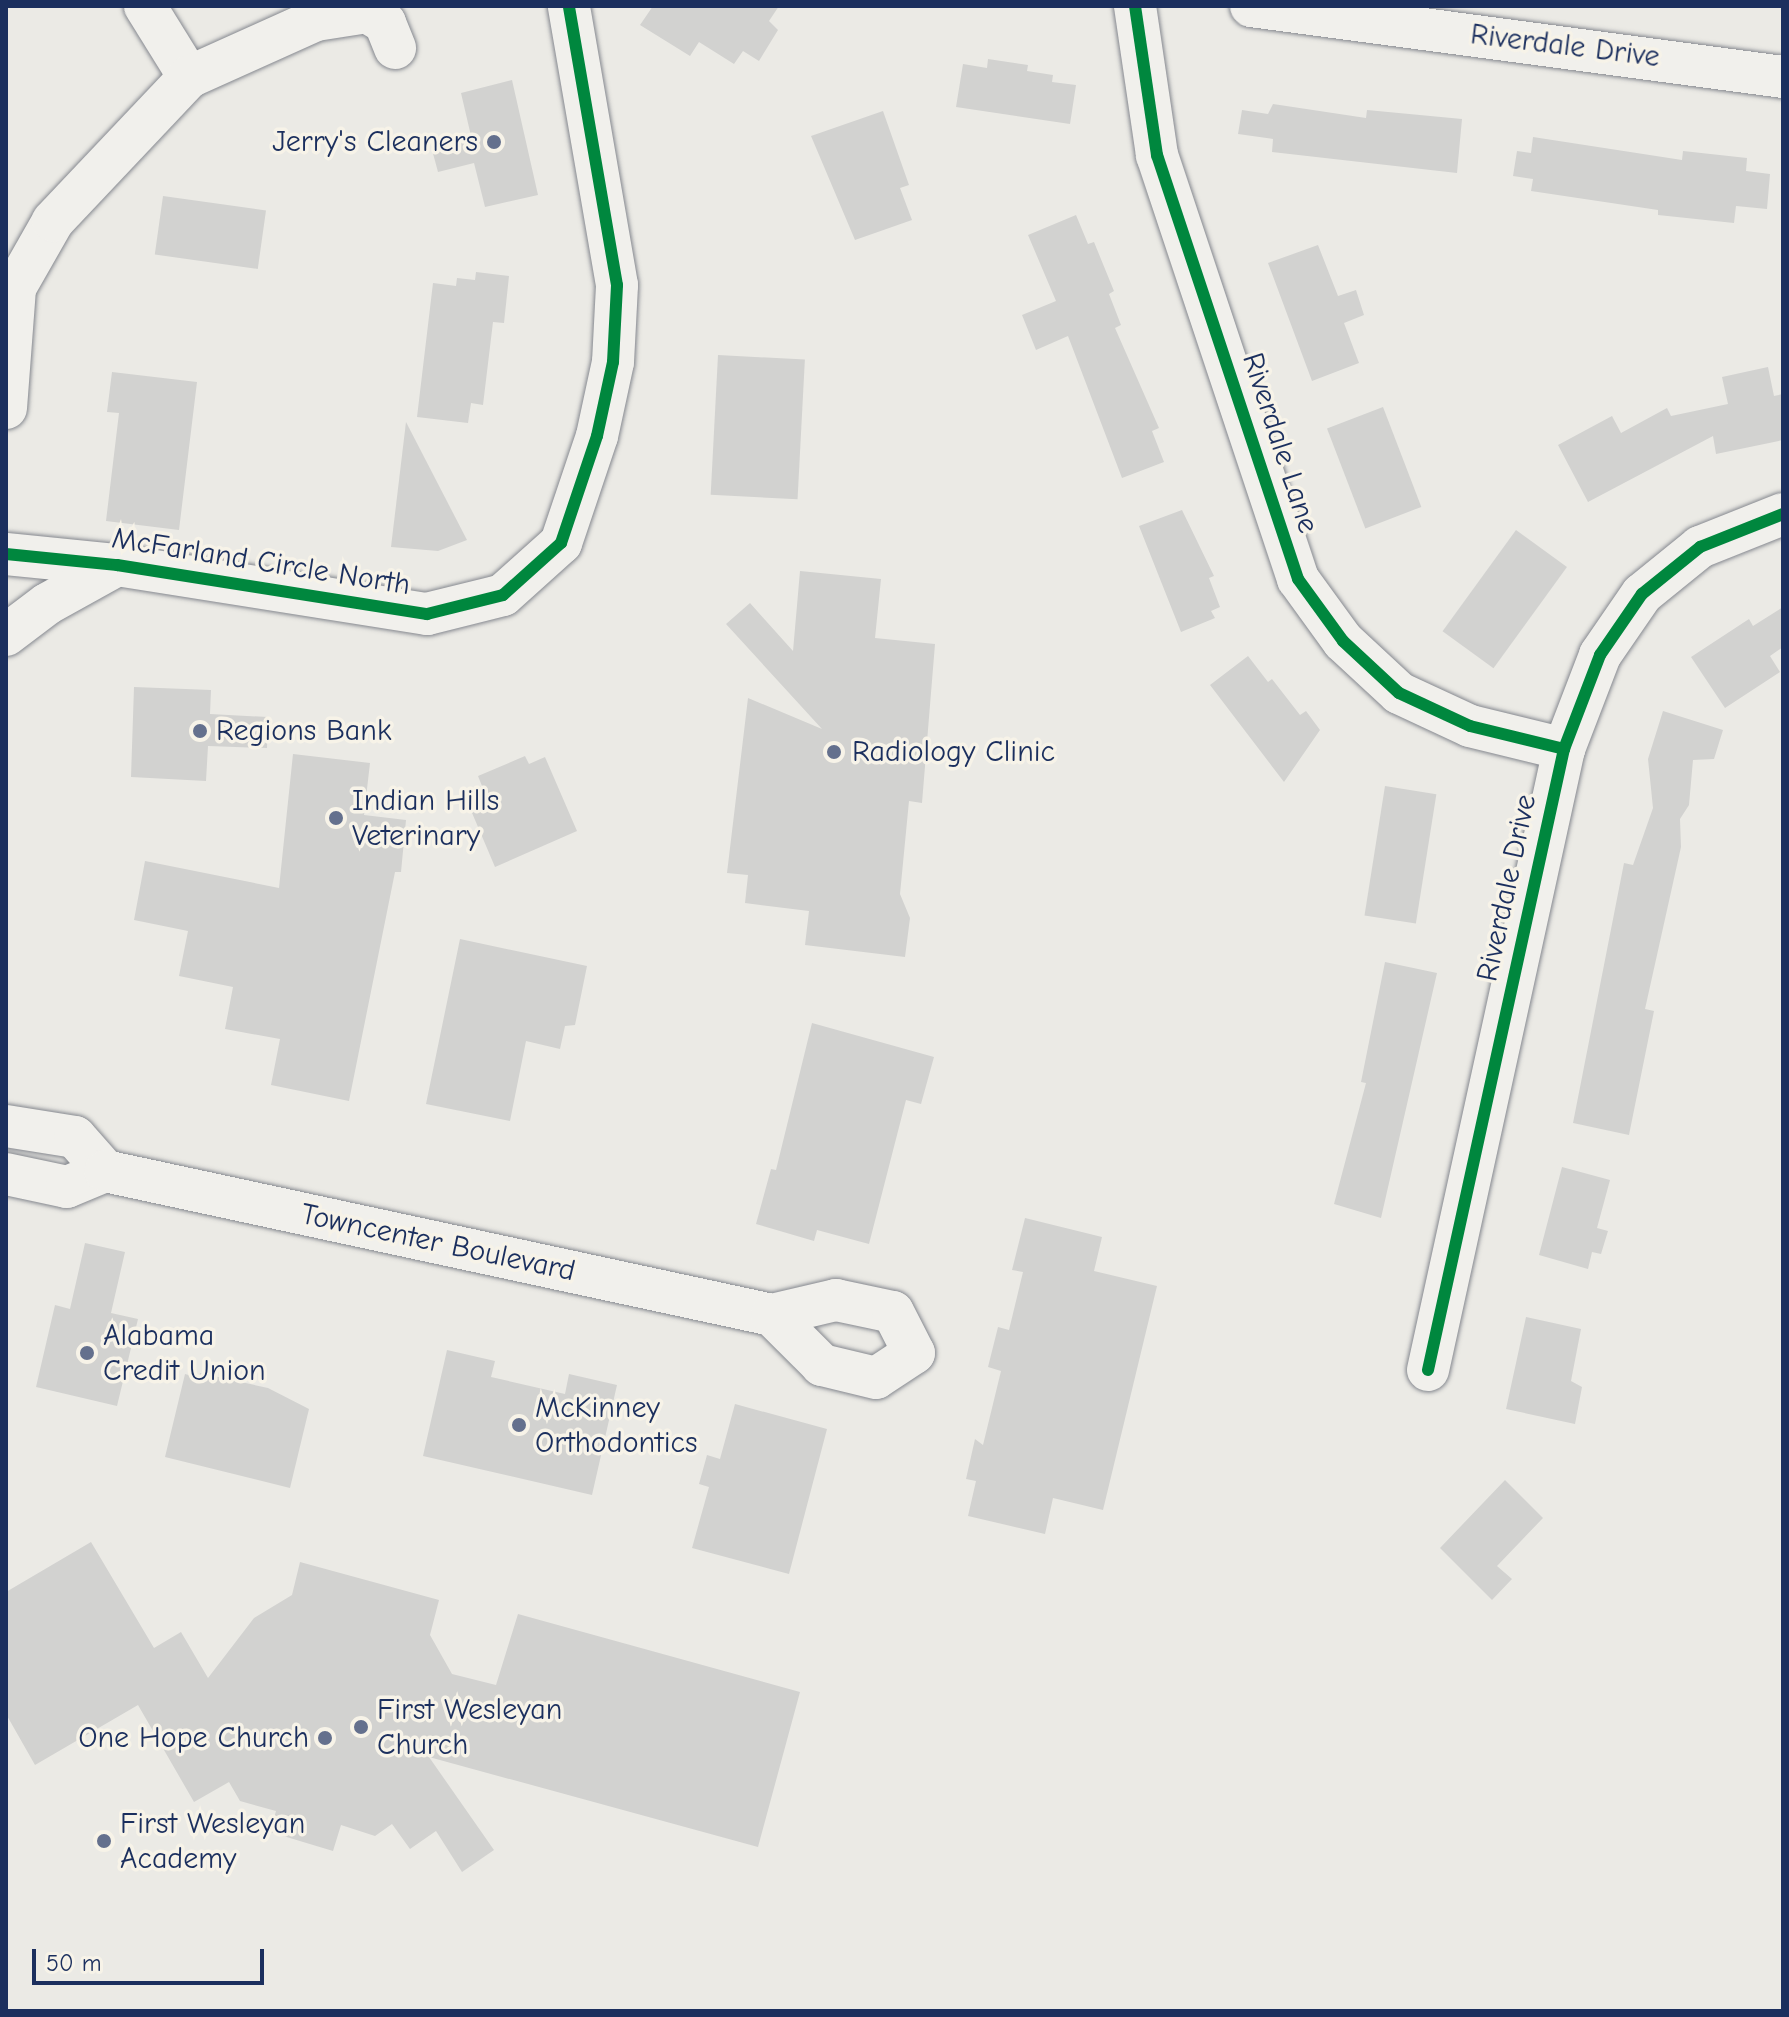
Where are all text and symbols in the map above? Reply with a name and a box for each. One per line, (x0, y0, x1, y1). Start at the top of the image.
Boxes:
street label: Riverdale Drive (1468, 17, 1662, 75)
place label: Jerry's Cleaners (272, 124, 478, 160)
marker: Jerry's Cleaners (485, 133, 503, 151)
street label: Riverdale Lane (1234, 348, 1326, 538)
street label: McFarland Circle North (109, 521, 413, 603)
place label: Regions Bank (216, 713, 391, 749)
marker: Regions Bank (191, 722, 209, 740)
place label: Radiology Clinic (852, 734, 1055, 770)
marker: Radiology Clinic (823, 741, 845, 763)
place label: Indian Hills Veterinary (352, 783, 499, 854)
street label: Riverdale Drive (1470, 791, 1544, 985)
marker: Indian Hills Veterinary (327, 809, 345, 827)
street label: Towncenter Boulevard (298, 1196, 578, 1290)
place label: Alabama Credit Union (103, 1318, 266, 1388)
marker: Alabama Credit Union (78, 1344, 96, 1362)
place label: McKinney Orthodontics (535, 1390, 697, 1460)
marker: McKinney Orthodontics (510, 1416, 528, 1434)
place label: First Wesleyan Church (377, 1692, 562, 1762)
marker: First Wesleyan Church (352, 1718, 370, 1736)
place label: One Hope Church (78, 1720, 309, 1756)
marker: One Hope Church (316, 1729, 334, 1747)
place label: First Wesleyan Academy (120, 1806, 305, 1876)
marker: First Wesleyan Academy (95, 1832, 113, 1850)
scale bar (36, 1933, 268, 1983)
text: 50 m (46, 1949, 102, 1977)

